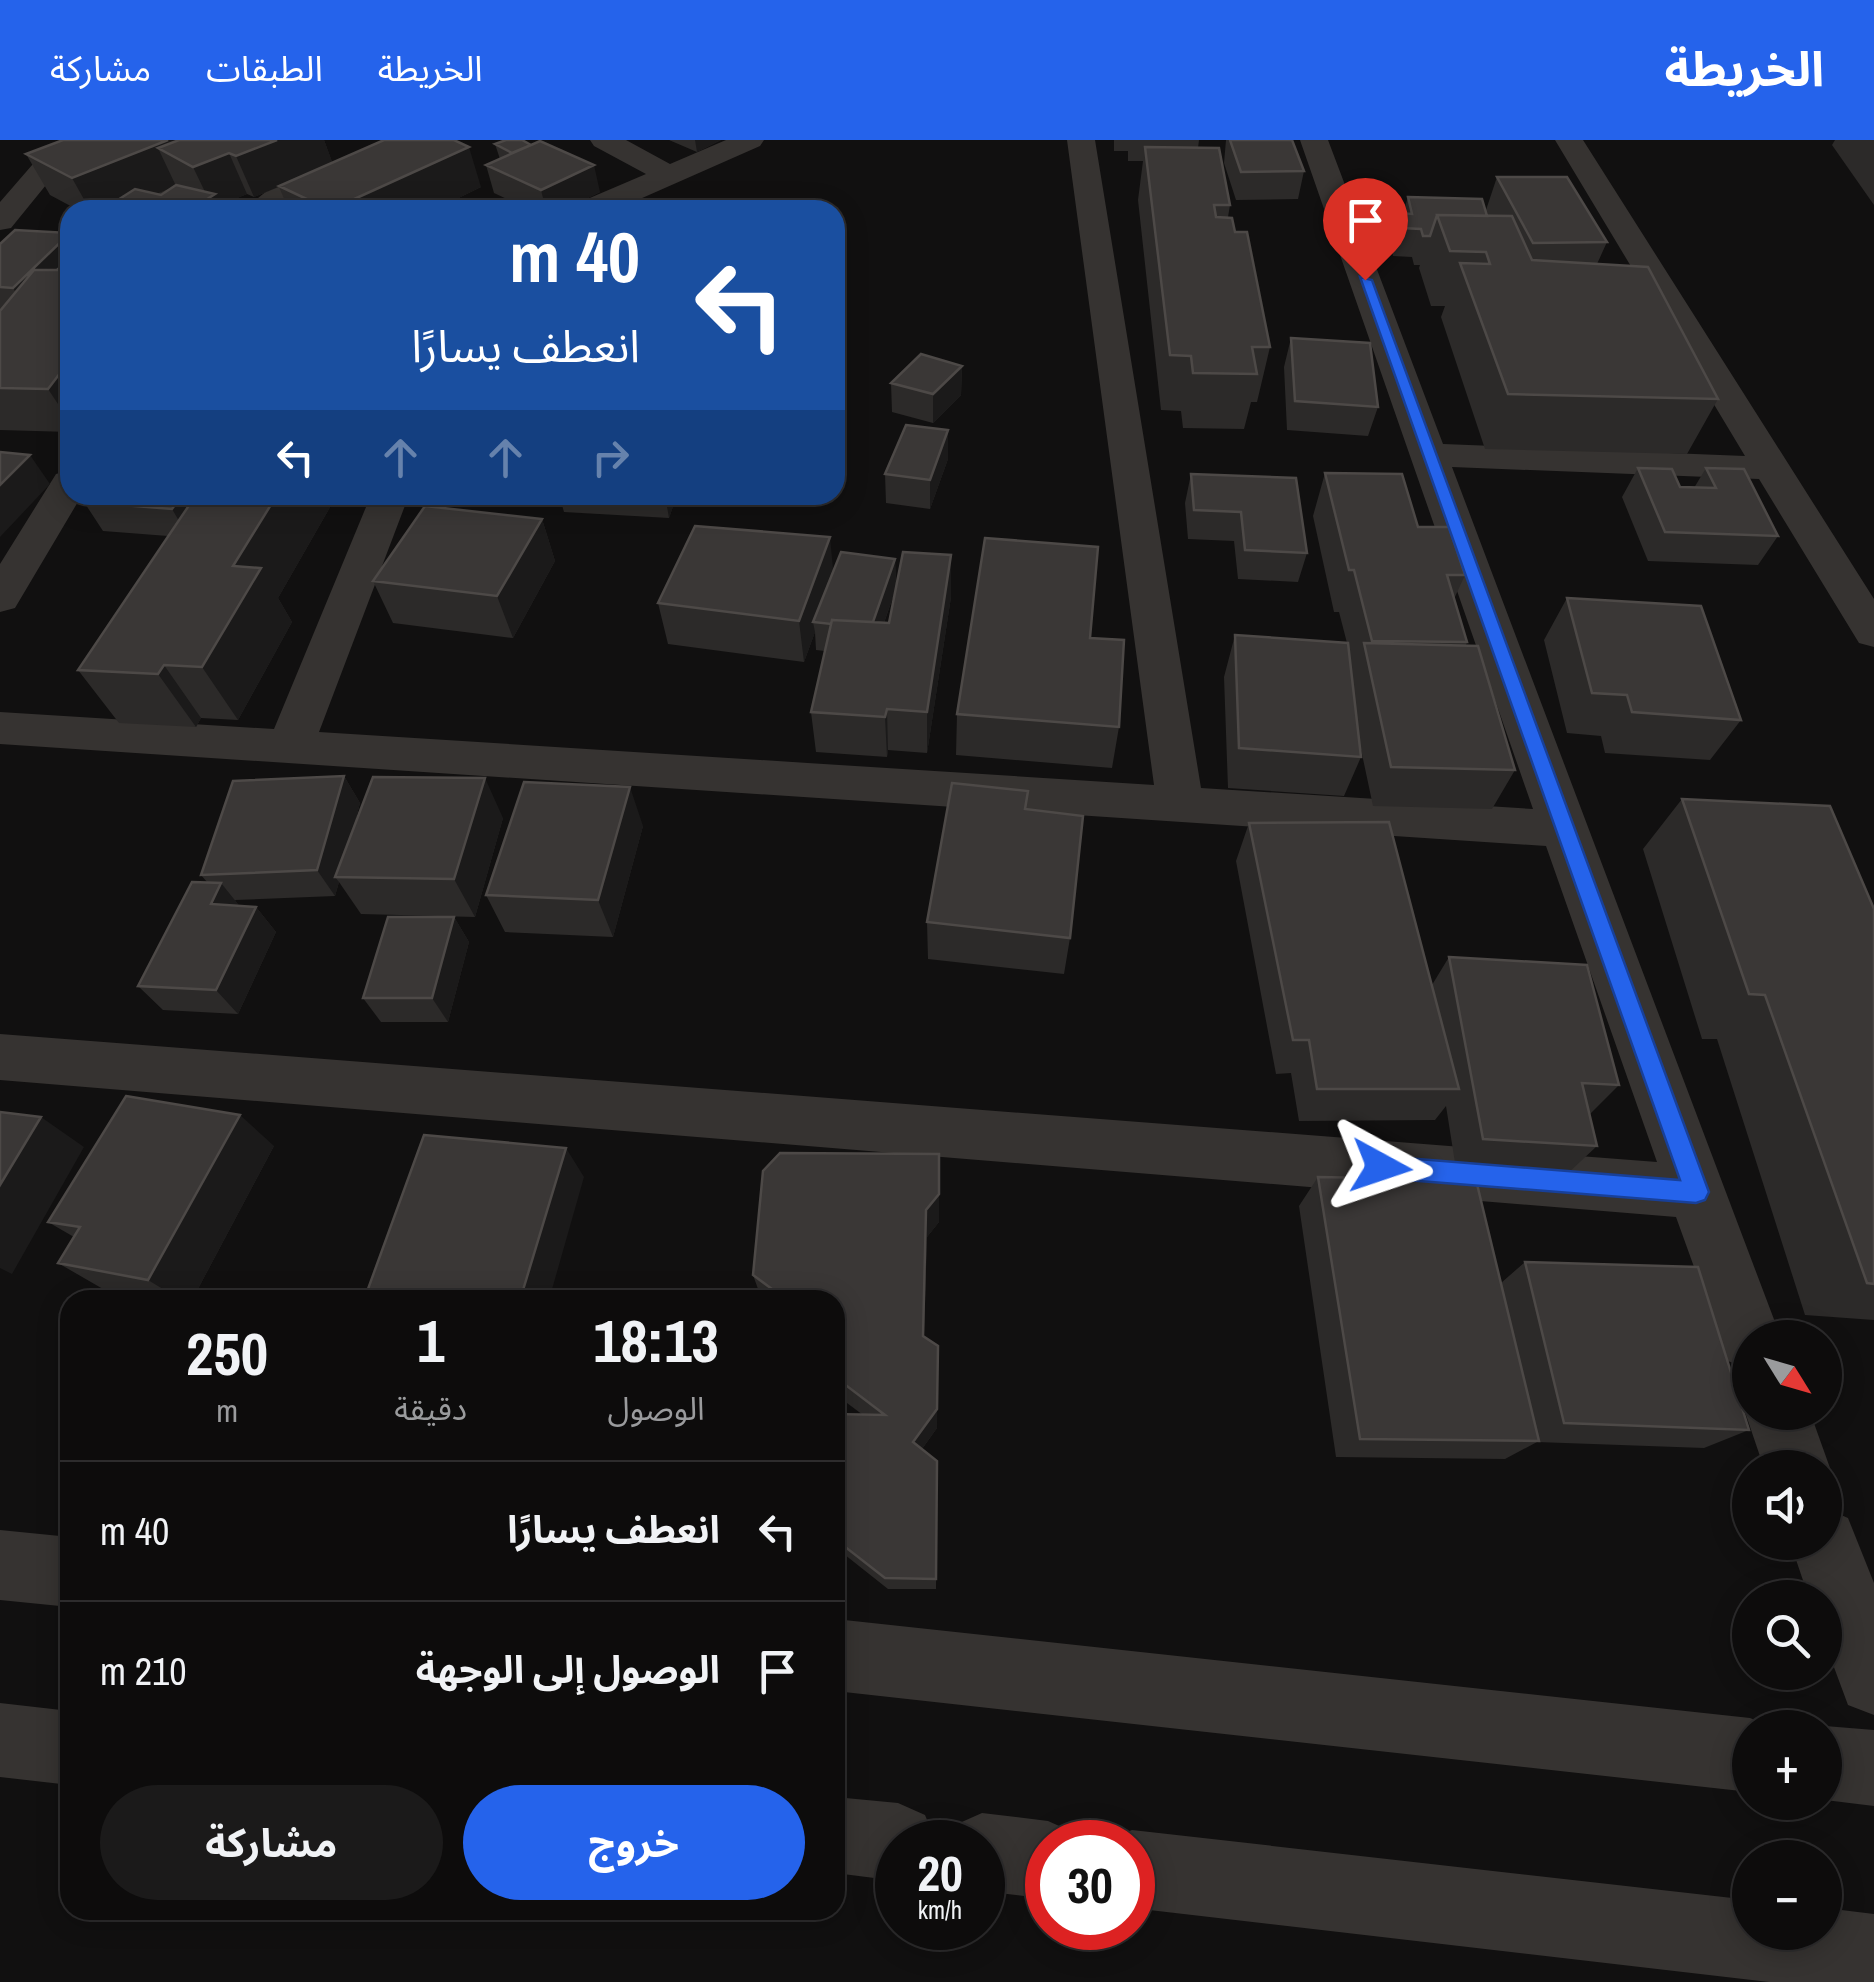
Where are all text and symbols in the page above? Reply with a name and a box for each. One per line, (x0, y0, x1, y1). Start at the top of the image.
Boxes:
text: الخريطة (1665, 36, 1824, 101)
text: مشاركة (50, 45, 151, 92)
text: الطبقات (206, 45, 323, 92)
text: الخريطة (378, 45, 483, 92)
pin (1323, 178, 1408, 281)
icon: arrive (1338, 193, 1393, 248)
text: 40 m (509, 210, 640, 304)
icon: left (675, 240, 805, 370)
text: انعطف يسارًا (411, 315, 640, 376)
icon: left (268, 430, 323, 485)
icon: ahead (373, 430, 428, 485)
icon: ahead (478, 430, 533, 485)
icon: right (583, 430, 638, 485)
position arrow (1329, 1115, 1433, 1219)
text: 1 (417, 1300, 444, 1381)
text: 18:13 (593, 1300, 719, 1381)
text: 250 (186, 1313, 268, 1394)
north arrow (1732, 1320, 1842, 1430)
map controls (1732, 1320, 1842, 1950)
text: دقيقة (394, 1387, 467, 1430)
text: الوصول (607, 1387, 705, 1430)
text: m (216, 1389, 238, 1432)
button: sound (1732, 1450, 1842, 1560)
text: انعطف يسارًا (507, 1504, 720, 1555)
icon: left (750, 1504, 805, 1559)
text: 40 m (100, 1506, 169, 1557)
button: search (1732, 1580, 1842, 1690)
text: الوصول إلى الوجهة (416, 1644, 720, 1695)
icon: arrive (750, 1644, 805, 1699)
text: 210 m (100, 1646, 187, 1697)
button: + (1732, 1710, 1842, 1820)
button: مشاركة (100, 1785, 443, 1900)
button: خروج (463, 1785, 805, 1900)
speed limit sign: 30 (1025, 1820, 1155, 1950)
text: 20 (917, 1839, 963, 1907)
button: − (1732, 1840, 1842, 1950)
text: km/h (918, 1893, 962, 1927)

